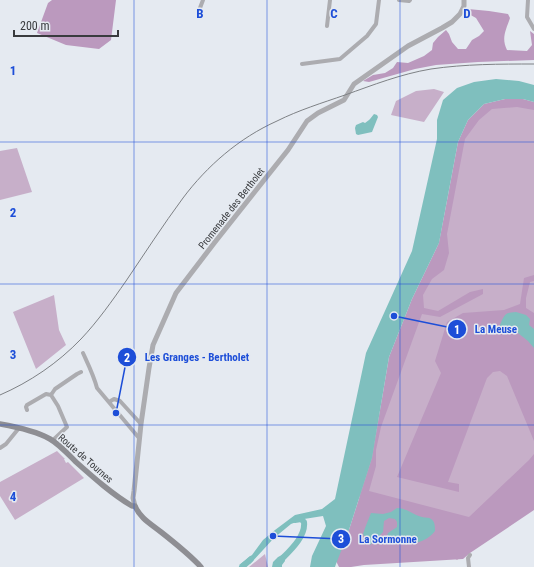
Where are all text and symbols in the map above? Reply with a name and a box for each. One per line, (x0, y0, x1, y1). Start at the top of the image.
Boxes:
text: B (196, 6, 204, 21)
text: C (330, 6, 338, 21)
text: D (463, 6, 471, 21)
scale bar (14, 12, 118, 38)
text: 200 m (20, 19, 50, 33)
text: 1 (10, 63, 16, 78)
street label: Promenade des Bertholet (196, 165, 267, 251)
text: 2 (10, 205, 17, 220)
callout: La Meuse (447, 318, 525, 341)
text: 1 (454, 323, 460, 337)
text: La Meuse (475, 323, 517, 336)
callout: Les Granges - Bertholet (117, 346, 258, 369)
text: 3 (10, 347, 16, 362)
text: 2 (124, 351, 130, 365)
text: Les Granges - Bertholet (145, 351, 250, 364)
street label: Route de Tournes (56, 432, 115, 485)
text: 4 (10, 489, 17, 504)
callout: La Sormonne (331, 527, 424, 550)
text: 3 (338, 532, 344, 546)
text: La Sormonne (359, 533, 417, 546)

